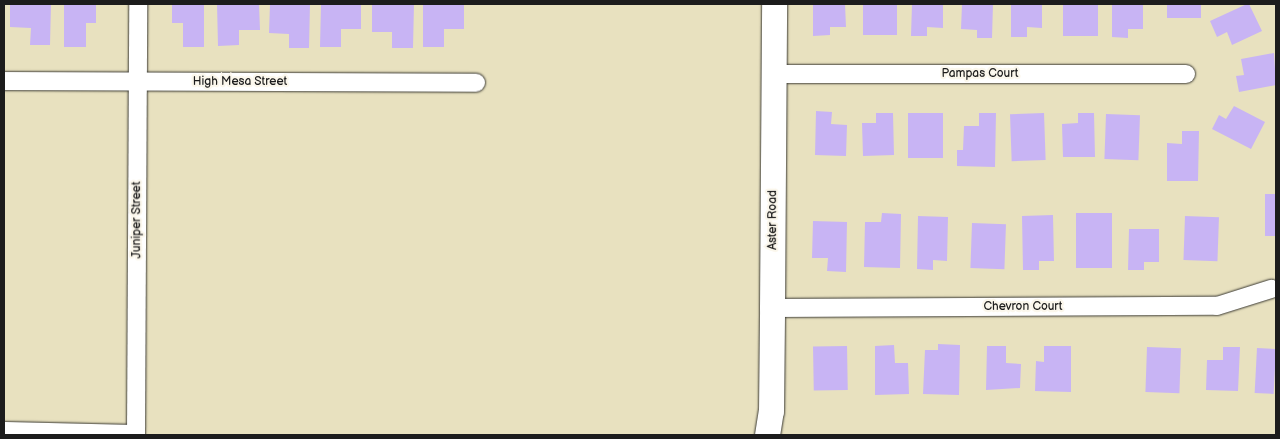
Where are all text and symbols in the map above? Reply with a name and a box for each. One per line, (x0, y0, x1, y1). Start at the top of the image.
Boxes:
street label: Pampas Court (942, 67, 1018, 81)
street label: High Mesa Street (193, 75, 287, 89)
street label: Juniper Street (130, 181, 144, 259)
street label: Aster Road (766, 190, 780, 250)
street label: Chevron Court (984, 300, 1062, 314)

